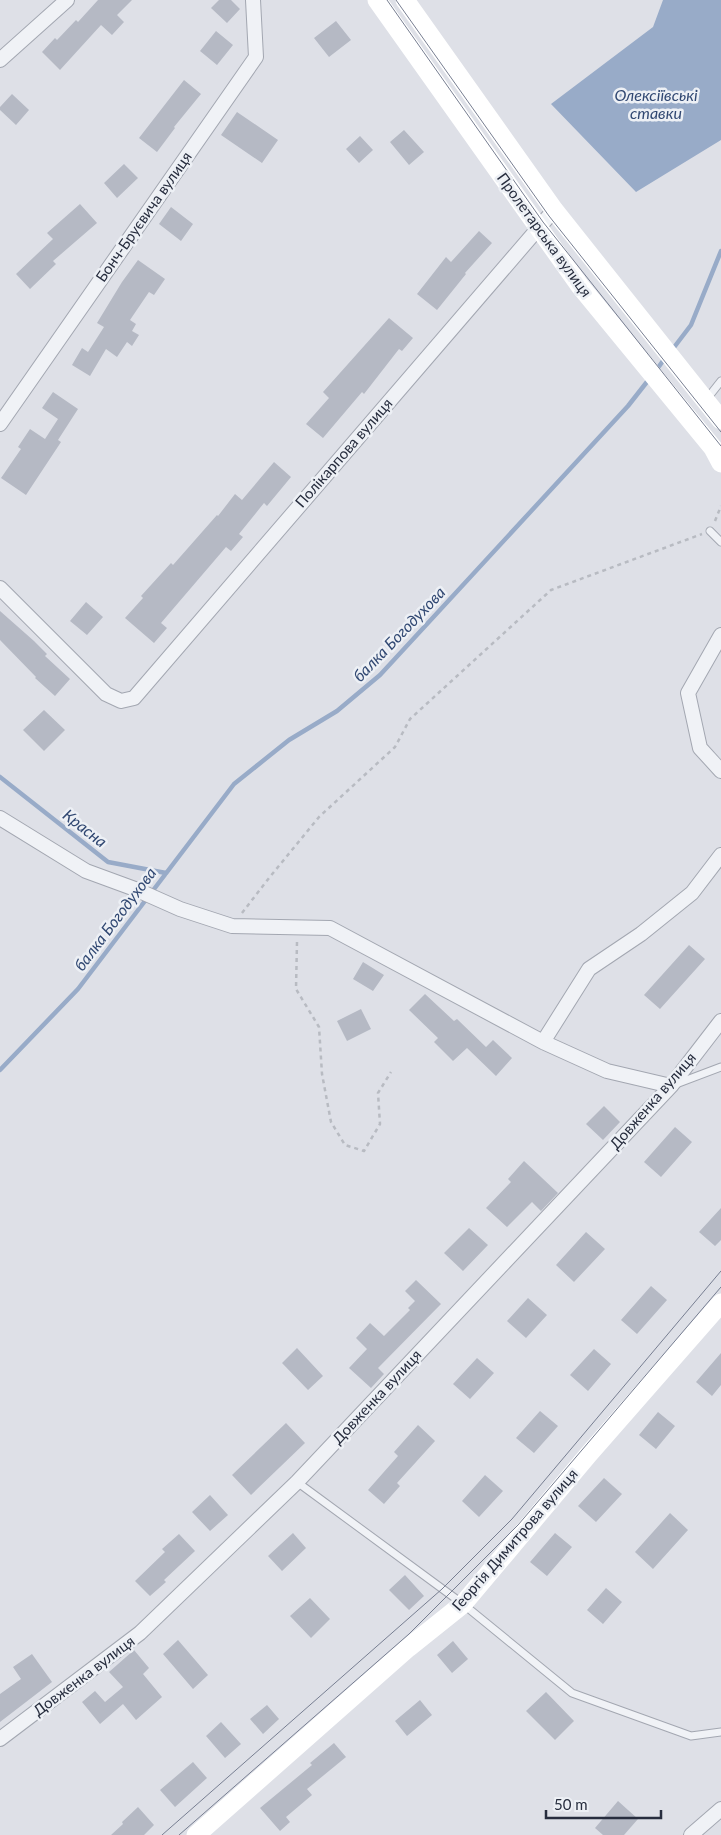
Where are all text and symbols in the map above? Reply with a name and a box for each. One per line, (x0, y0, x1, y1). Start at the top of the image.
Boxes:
water label: Олексіївські ставки (614, 85, 698, 122)
street label: Бонч-Бруєвича вулиця (91, 148, 195, 285)
street label: Пролетарська вулиця (494, 169, 596, 300)
street label: Полікарпова вулиця (291, 394, 396, 511)
water label: балка Богодухова (349, 582, 449, 685)
water label: Красна (60, 805, 111, 851)
water label: балка Богодухова (70, 863, 160, 974)
street label: Довженка вулиця (605, 1048, 699, 1152)
street label: Довженка вулиця (328, 1345, 425, 1447)
street label: Георгія Димитрова вулиця (448, 1465, 581, 1614)
street label: Довженка вулиця (29, 1631, 138, 1719)
scale bar (546, 1788, 661, 1820)
text: 50 m (554, 1795, 588, 1813)

